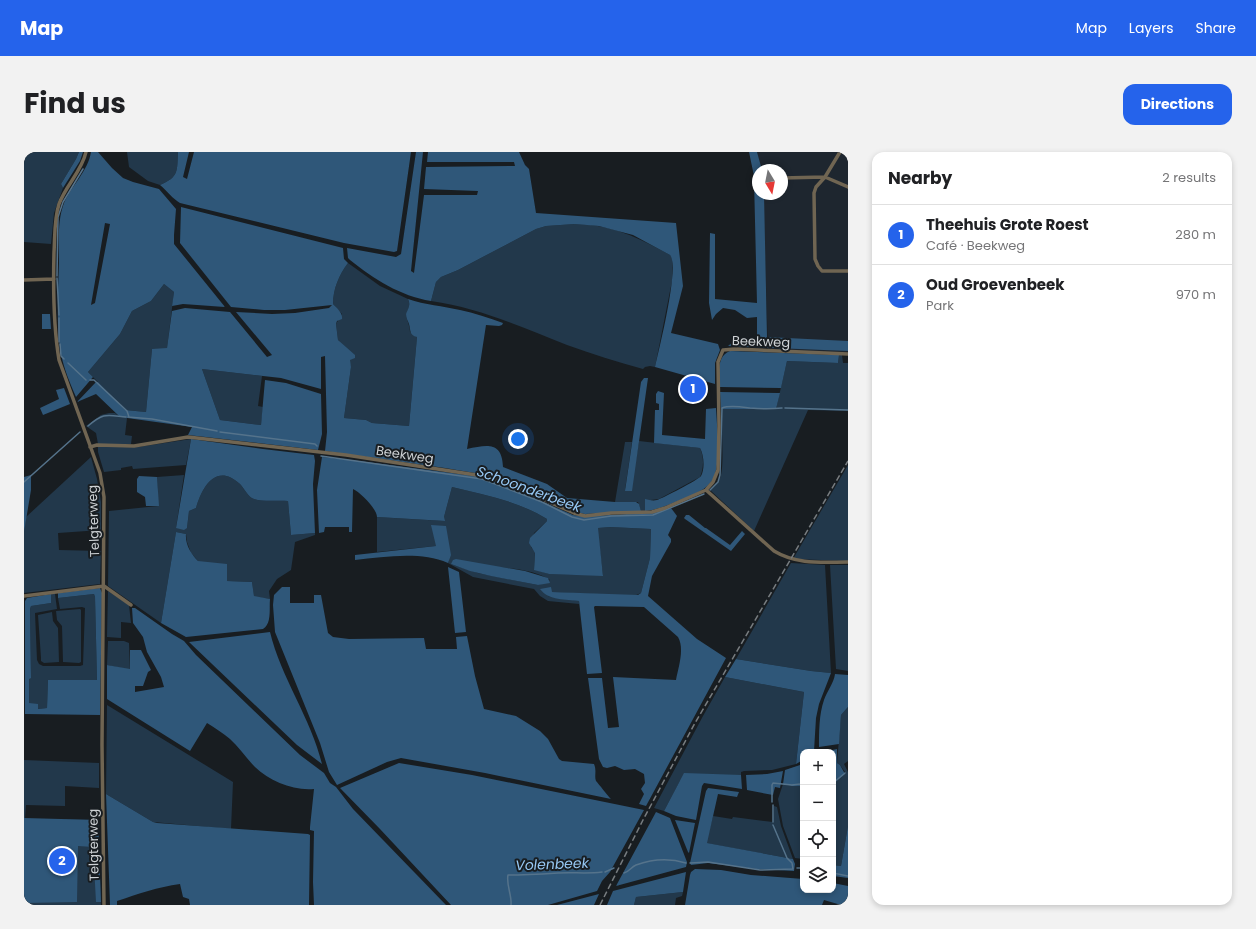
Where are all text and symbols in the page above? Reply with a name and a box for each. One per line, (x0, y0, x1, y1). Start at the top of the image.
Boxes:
text: Map (20, 15, 63, 42)
text: Map (1076, 18, 1107, 38)
text: Layers (1129, 18, 1173, 38)
text: Share (1195, 18, 1236, 38)
text: Find us (24, 84, 126, 123)
button: Directions (1123, 84, 1232, 125)
north arrow (752, 164, 788, 200)
text: Nearby (888, 166, 952, 190)
text: 2 results (1162, 168, 1216, 187)
text: Theehuis Grote Roest (926, 214, 1089, 235)
text: 1 (899, 225, 903, 244)
text: 280 m (1175, 225, 1216, 244)
text: Café · Beekweg (926, 236, 1025, 255)
text: Oud Groevenbeek (926, 274, 1065, 295)
text: 2 (897, 285, 905, 304)
text: 970 m (1176, 285, 1216, 304)
text: Park (926, 296, 954, 315)
street label: Beekweg (732, 331, 790, 352)
pin: 1 (680, 374, 706, 404)
your location (508, 429, 528, 449)
street label: Beekweg (375, 441, 435, 468)
water label: Schoonderbeek (474, 461, 585, 517)
street label: Telgterweg (83, 485, 104, 557)
map controls (800, 749, 836, 893)
button: + (800, 749, 836, 785)
button: − (800, 785, 836, 821)
street label: Telgterweg (83, 809, 104, 881)
button: locate (800, 821, 836, 857)
pin: 2 (49, 846, 75, 876)
water label: Volenbeek (515, 853, 590, 875)
button: layers (800, 857, 836, 893)

